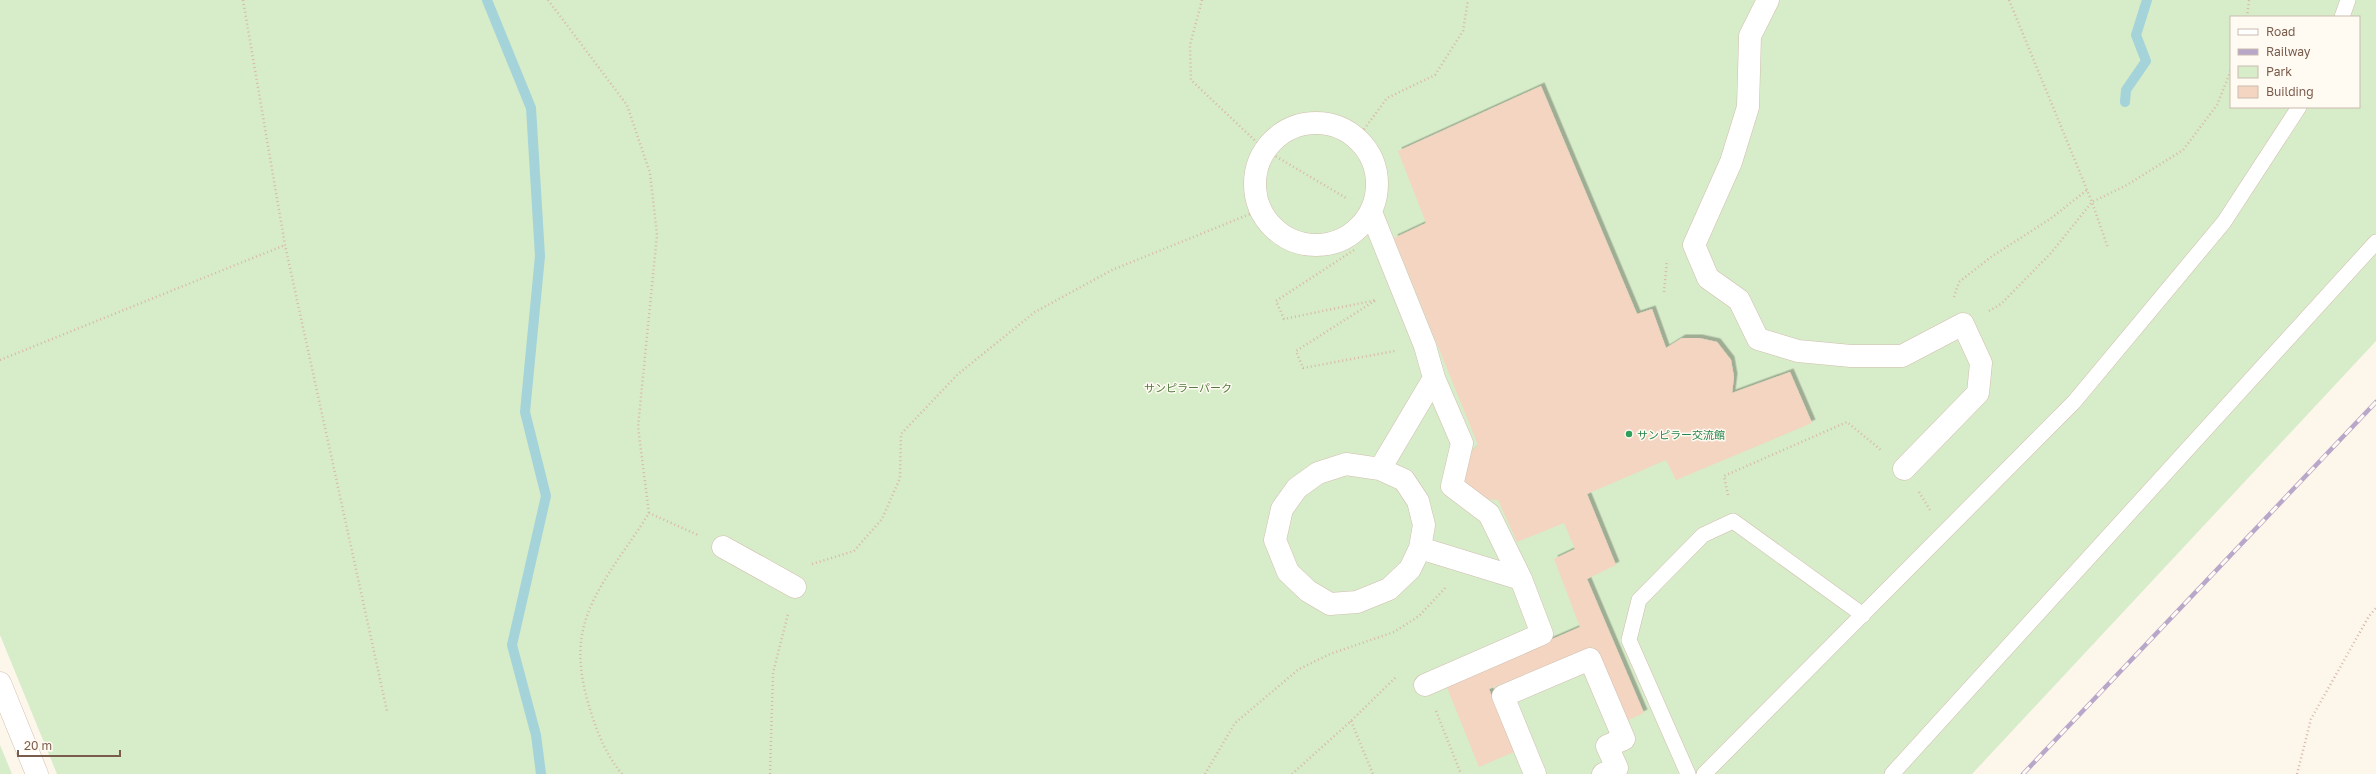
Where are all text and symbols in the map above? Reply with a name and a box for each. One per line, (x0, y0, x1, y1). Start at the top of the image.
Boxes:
legend (2230, 16, 2360, 108)
text: Road (2266, 24, 2295, 39)
text: Railway (2266, 44, 2311, 59)
text: Park (2266, 64, 2292, 79)
text: Building (2266, 84, 2314, 99)
park label: サンピラーパーク (1144, 381, 1232, 394)
place label: サンピラー交流館 (1637, 428, 1725, 441)
marker: サンピラー交流館 (1624, 429, 1634, 439)
scale bar (18, 732, 120, 758)
text: 20 m (24, 738, 52, 753)

